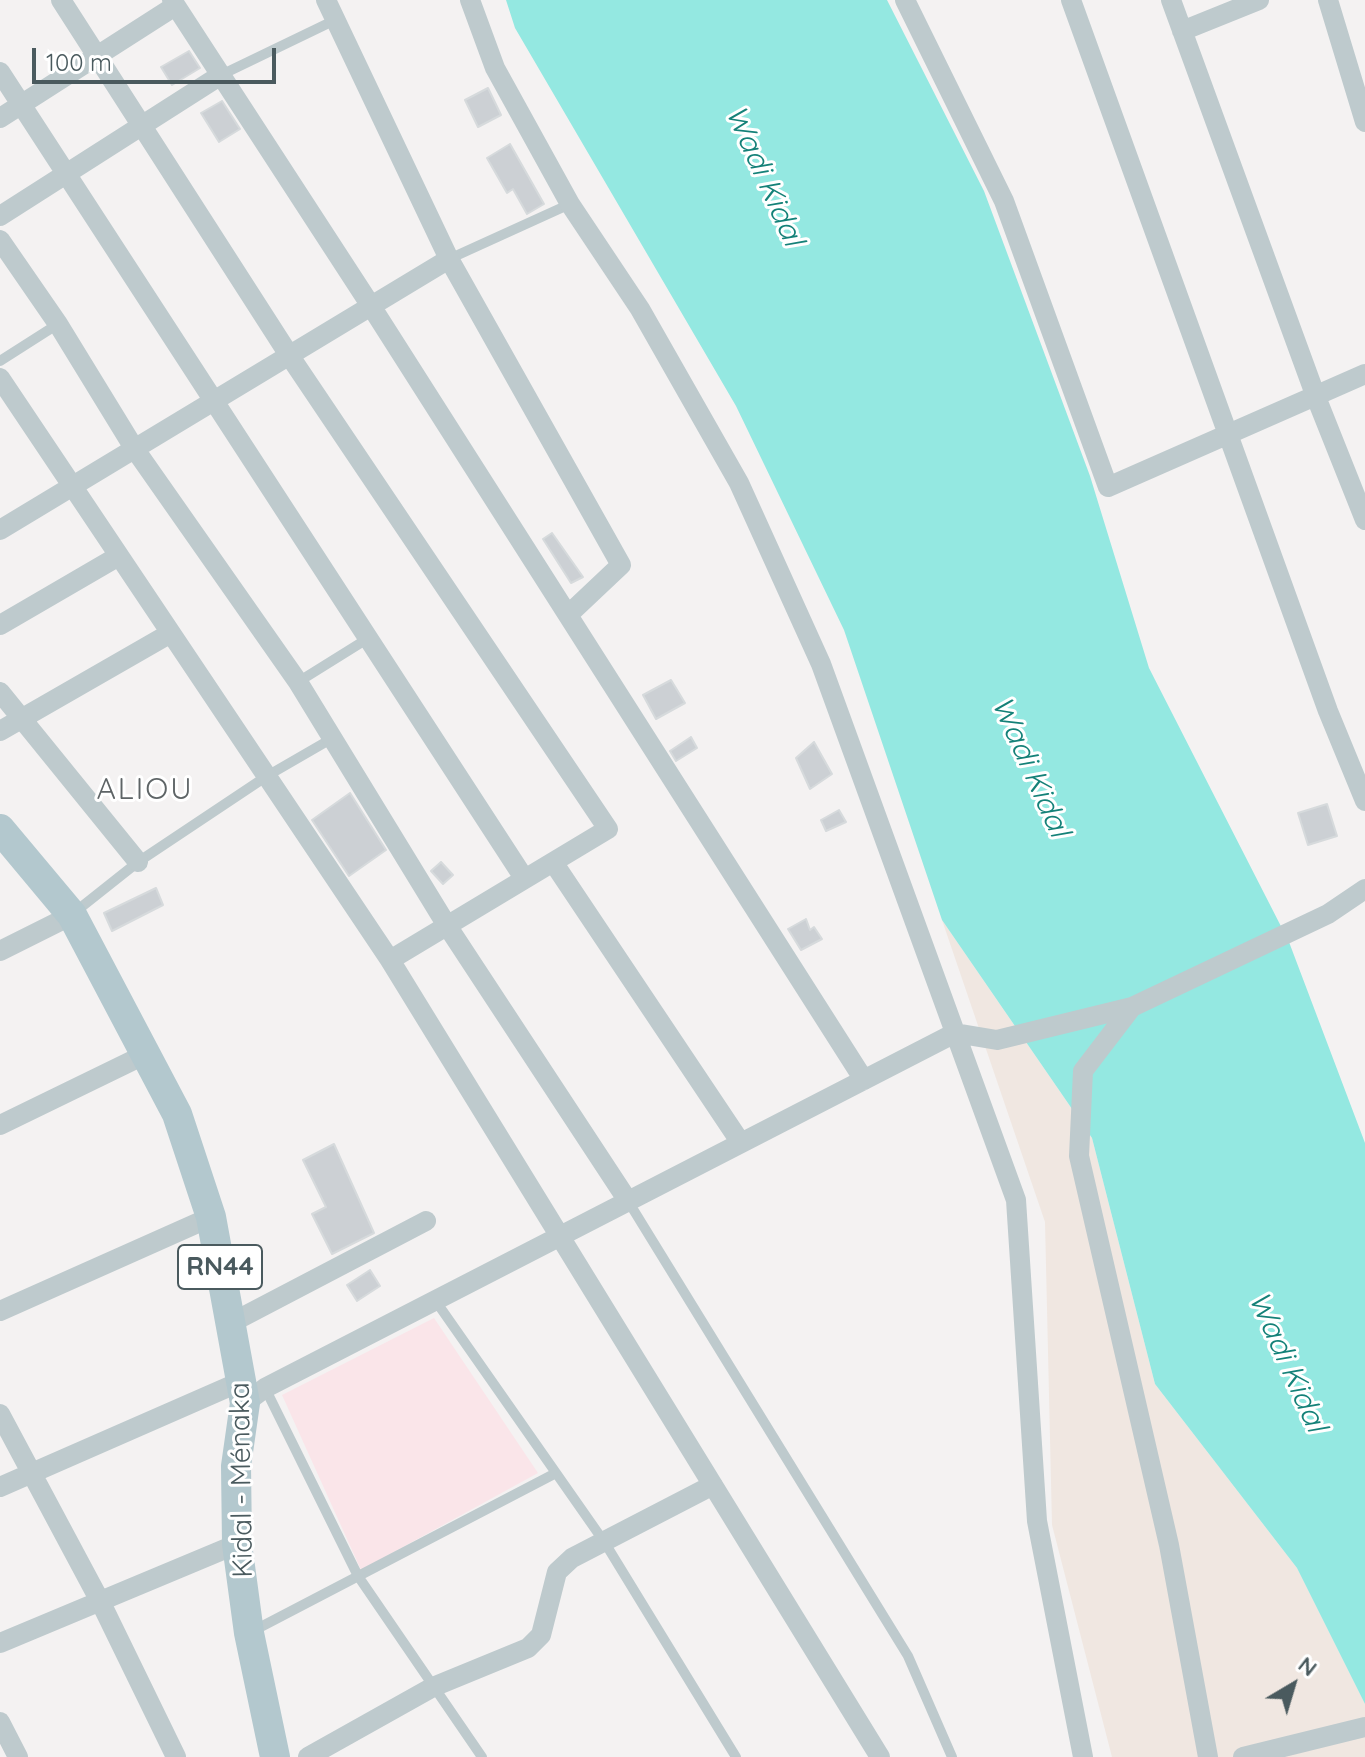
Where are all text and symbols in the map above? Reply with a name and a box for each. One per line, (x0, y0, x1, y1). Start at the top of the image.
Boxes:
scale bar (36, 32, 280, 82)
text: 100 m (46, 47, 112, 77)
water label: Wadi Kidal (717, 100, 811, 252)
water label: Wadi Kidal (983, 691, 1077, 843)
district label: ALIOU (96, 772, 194, 808)
road number: RN44 (178, 1245, 262, 1289)
water label: Wadi Kidal (1240, 1286, 1334, 1438)
street label: Kidal - Ménaka (223, 1382, 261, 1578)
north arrow (1253, 1645, 1333, 1725)
text: N (1293, 1650, 1323, 1682)

